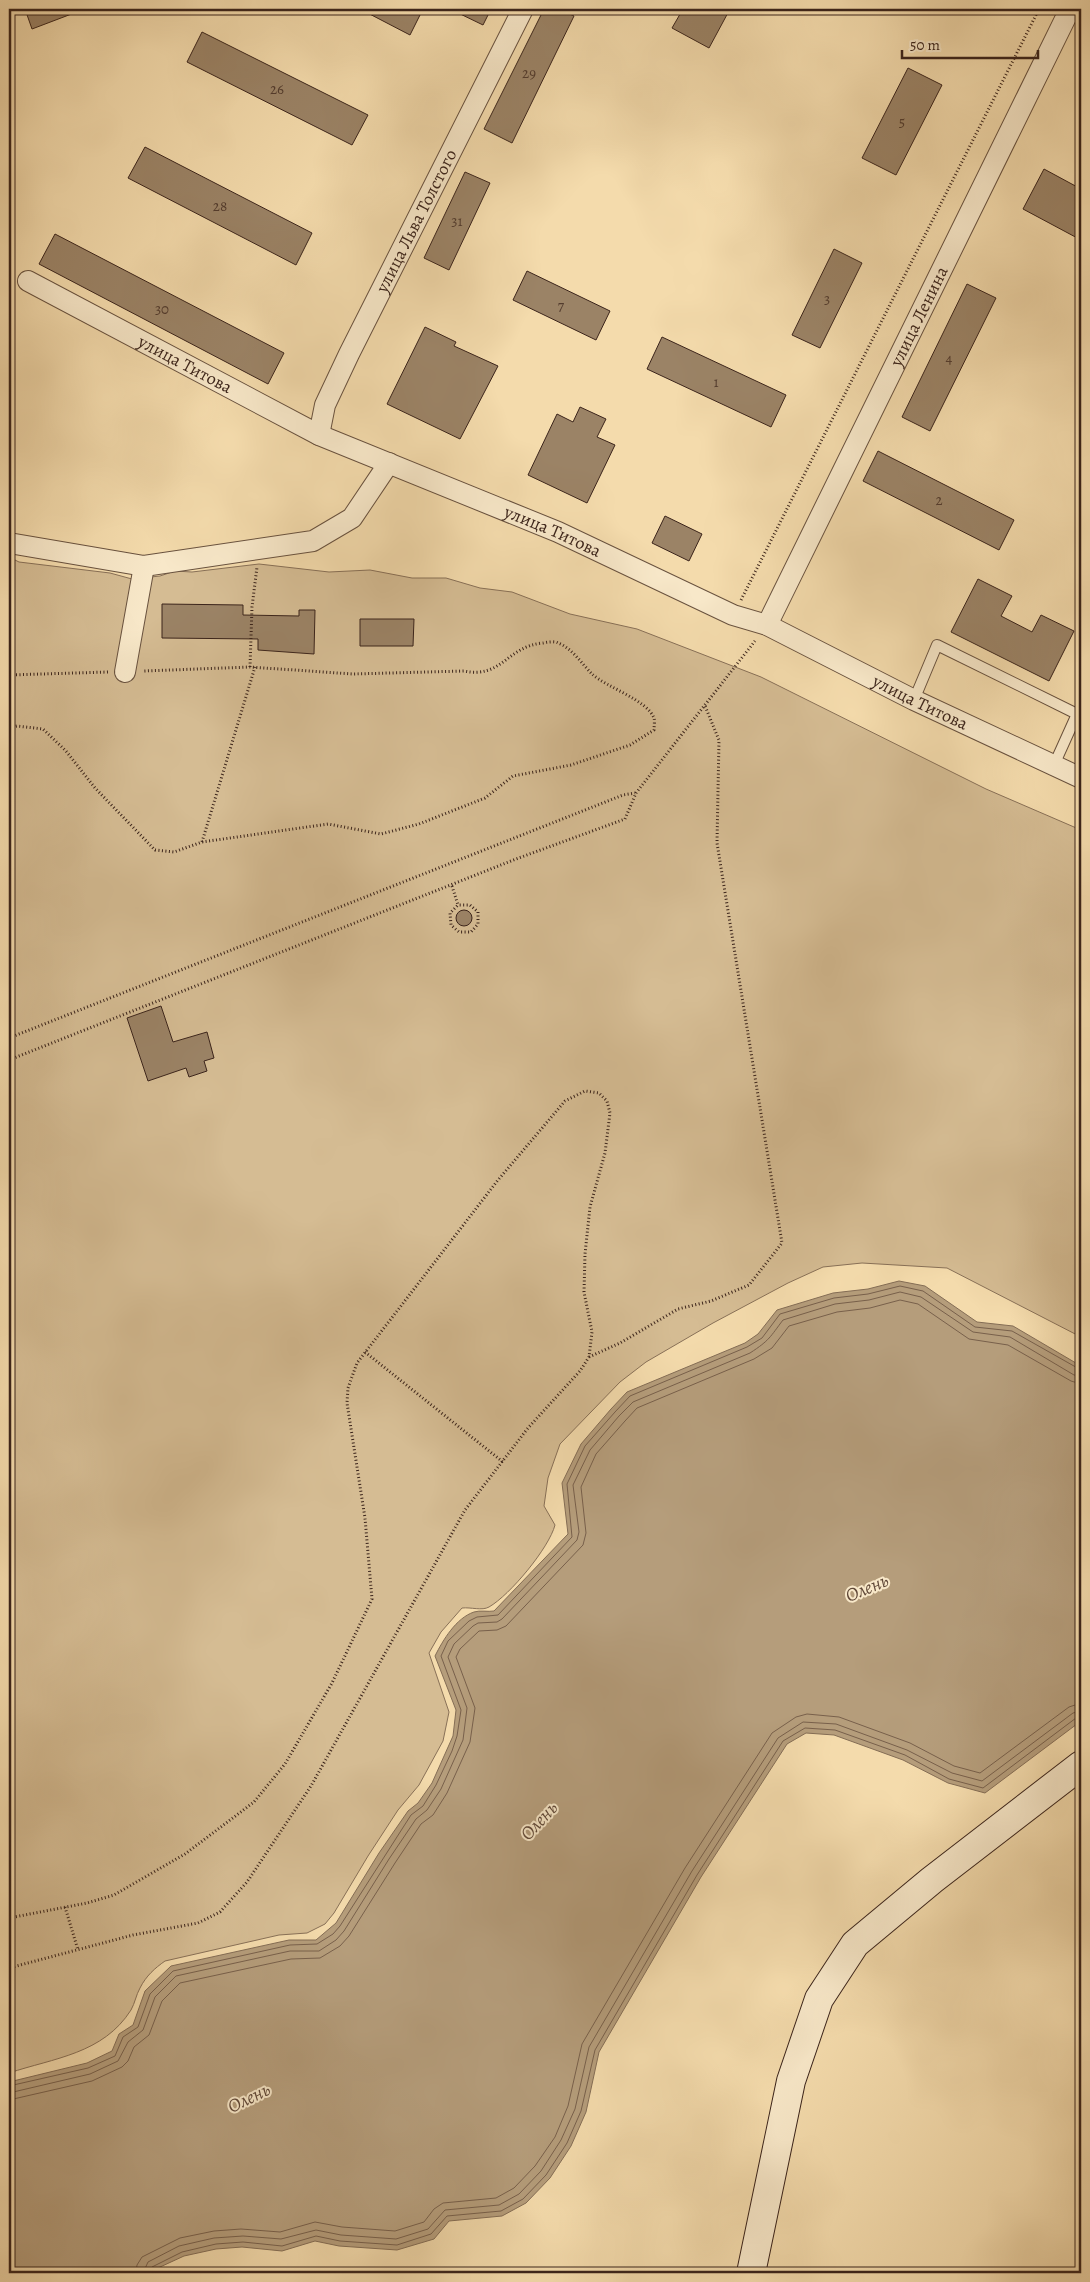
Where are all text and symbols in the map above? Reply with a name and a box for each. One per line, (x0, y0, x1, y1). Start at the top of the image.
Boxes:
scale bar (902, 28, 1039, 60)
text: 50 m (910, 35, 940, 55)
house number: 29 (522, 63, 536, 83)
house number: 26 (270, 79, 284, 99)
house number: 5 (899, 112, 905, 132)
street label: улица Льва Толстого (369, 145, 462, 298)
house number: 28 (213, 196, 227, 216)
house number: 31 (451, 211, 463, 231)
street label: улица Ленина (884, 262, 954, 371)
house number: 3 (824, 289, 830, 309)
house number: 7 (558, 296, 565, 316)
house number: 30 (155, 299, 169, 319)
street label: улица Титова (133, 329, 237, 399)
house number: 4 (946, 348, 953, 368)
house number: 1 (713, 372, 719, 392)
house number: 2 (935, 490, 943, 510)
street label: улица Титова (500, 499, 606, 563)
street label: улица Титова (868, 668, 973, 736)
water label: Олень (841, 1567, 893, 1609)
water label: Олень (514, 1796, 564, 1846)
water label: Олень (223, 2077, 275, 2119)

